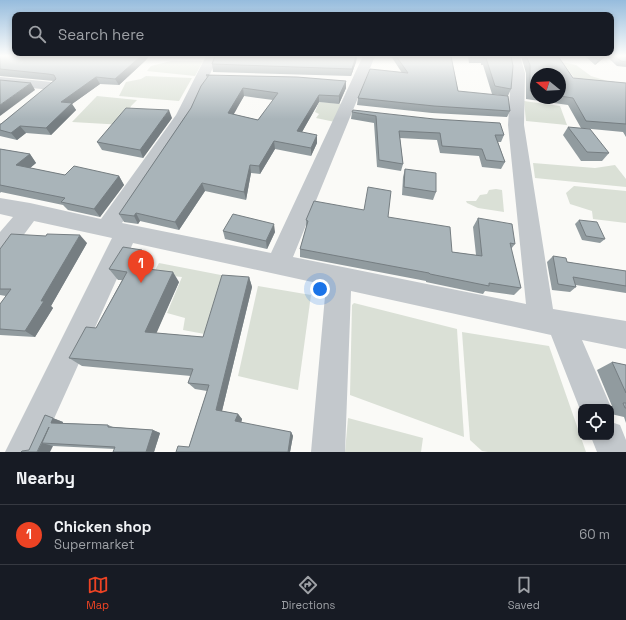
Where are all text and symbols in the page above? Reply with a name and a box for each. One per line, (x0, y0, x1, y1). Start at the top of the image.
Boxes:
search box (12, 12, 614, 56)
icon: search (26, 23, 48, 45)
text: Search here (58, 25, 144, 44)
north arrow (530, 68, 566, 104)
pin: 1 (128, 250, 154, 283)
your location (310, 279, 330, 299)
map controls (578, 404, 614, 440)
button: locate (578, 404, 614, 440)
text: Nearby (16, 467, 75, 489)
text: Chicken shop (54, 517, 151, 536)
text: 1 (26, 526, 32, 543)
text: 60 m (579, 526, 610, 543)
text: Supermarket (54, 536, 135, 553)
tab: Map (86, 574, 109, 612)
tab: Directions (281, 574, 335, 612)
tab: Saved (508, 574, 540, 612)

